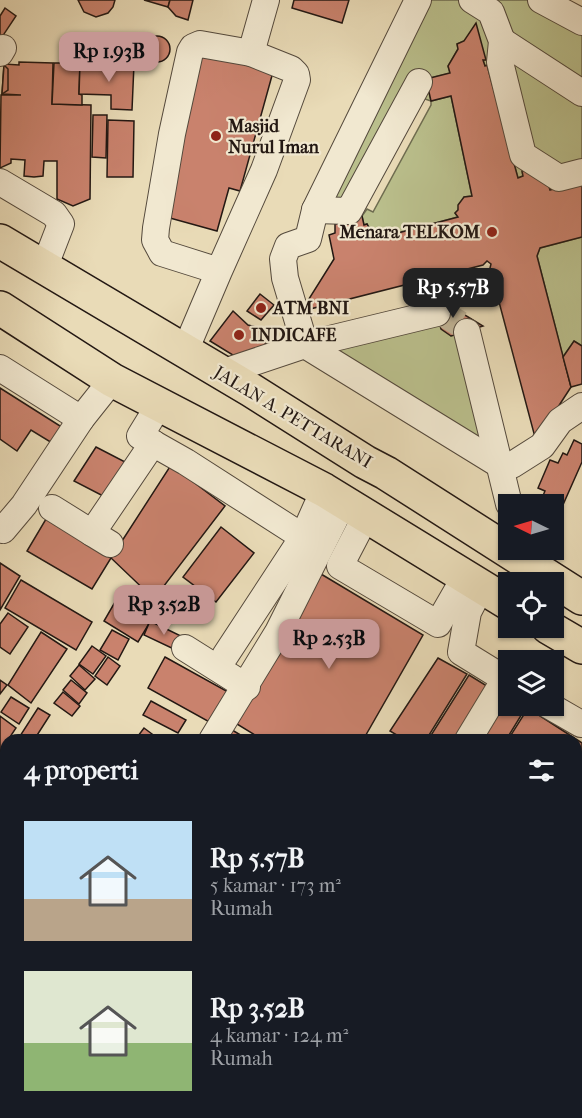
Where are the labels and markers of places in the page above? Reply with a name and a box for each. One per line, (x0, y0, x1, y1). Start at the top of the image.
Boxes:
pin: Rp 1.93B (47, 32, 171, 83)
place label: Masjid Nurul Iman (227, 116, 320, 158)
marker: Masjid Nurul Iman (209, 129, 223, 143)
place label: Menara TELKOM (338, 222, 481, 243)
marker: Menara TELKOM (485, 225, 499, 239)
pin: Rp 5.57B (391, 268, 515, 319)
place label: ATM BNI (272, 298, 349, 319)
marker: ATM BNI (254, 301, 268, 315)
place label: INDICAFE (251, 325, 336, 346)
marker: INDICAFE (232, 328, 246, 342)
pin: Rp 3.52B (102, 585, 226, 636)
pin: Rp 2.53B (267, 619, 391, 670)

